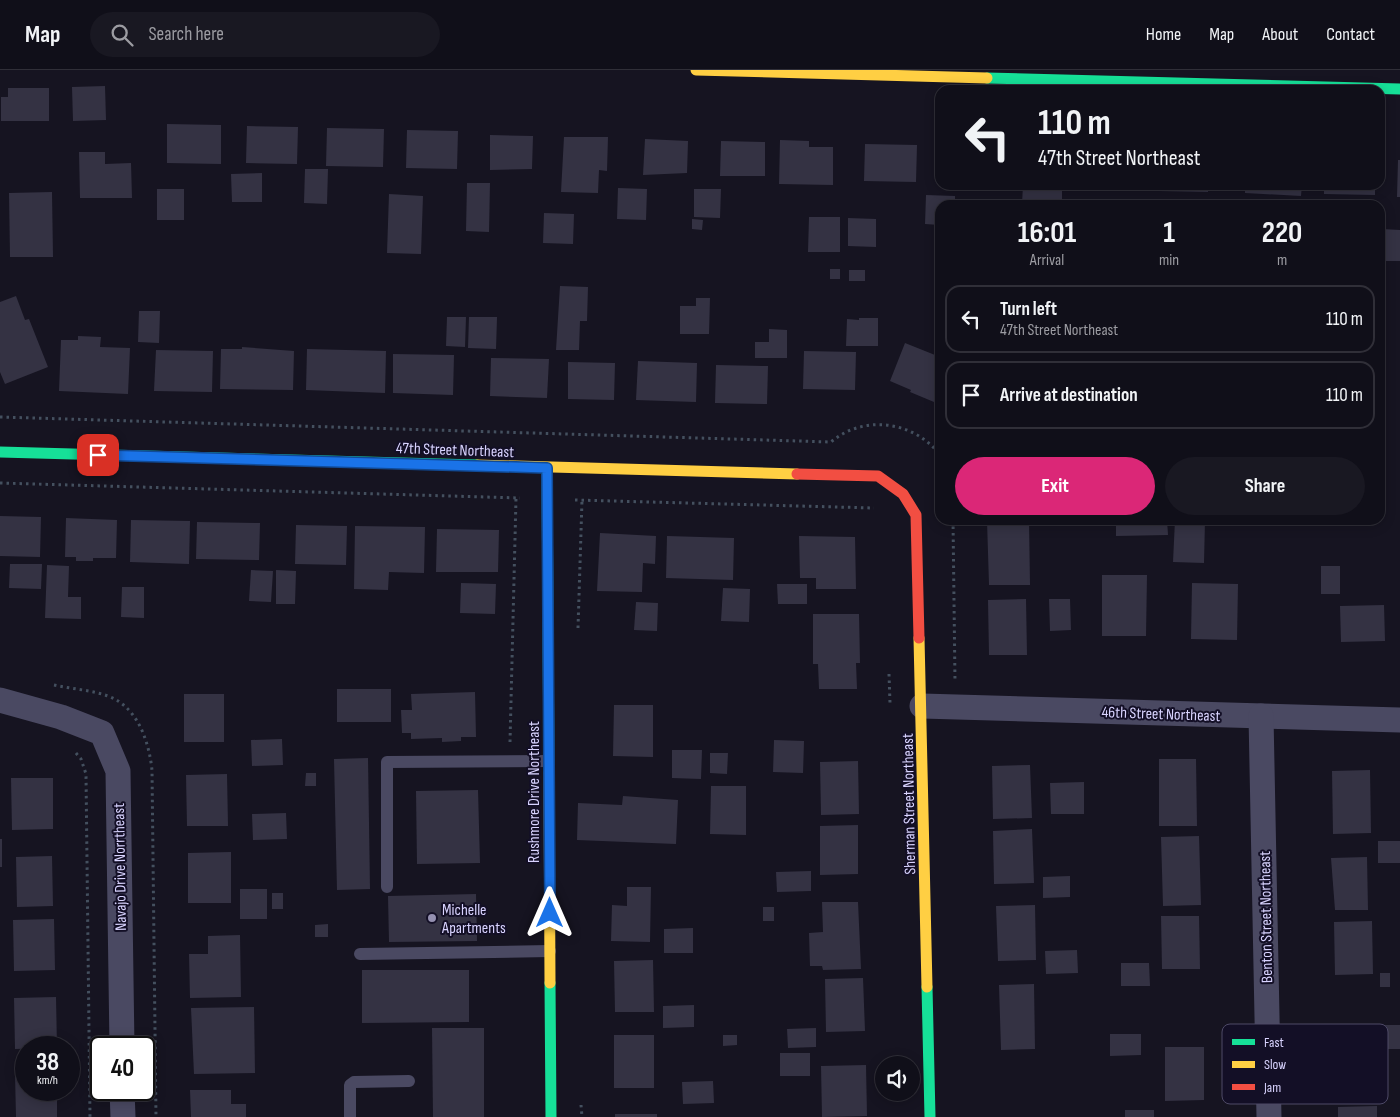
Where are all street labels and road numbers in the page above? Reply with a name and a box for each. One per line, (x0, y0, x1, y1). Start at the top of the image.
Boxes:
street label: 47th Street Northeast (396, 439, 514, 462)
street label: 46th Street Northeast (1101, 703, 1221, 726)
street label: Rushmore Drive Northeast (525, 721, 544, 863)
street label: Sherman Street Northeast (899, 733, 920, 875)
street label: Navajo Drive Norrtheast (110, 803, 131, 931)
street label: Benton Street Northeast (1256, 851, 1277, 983)

